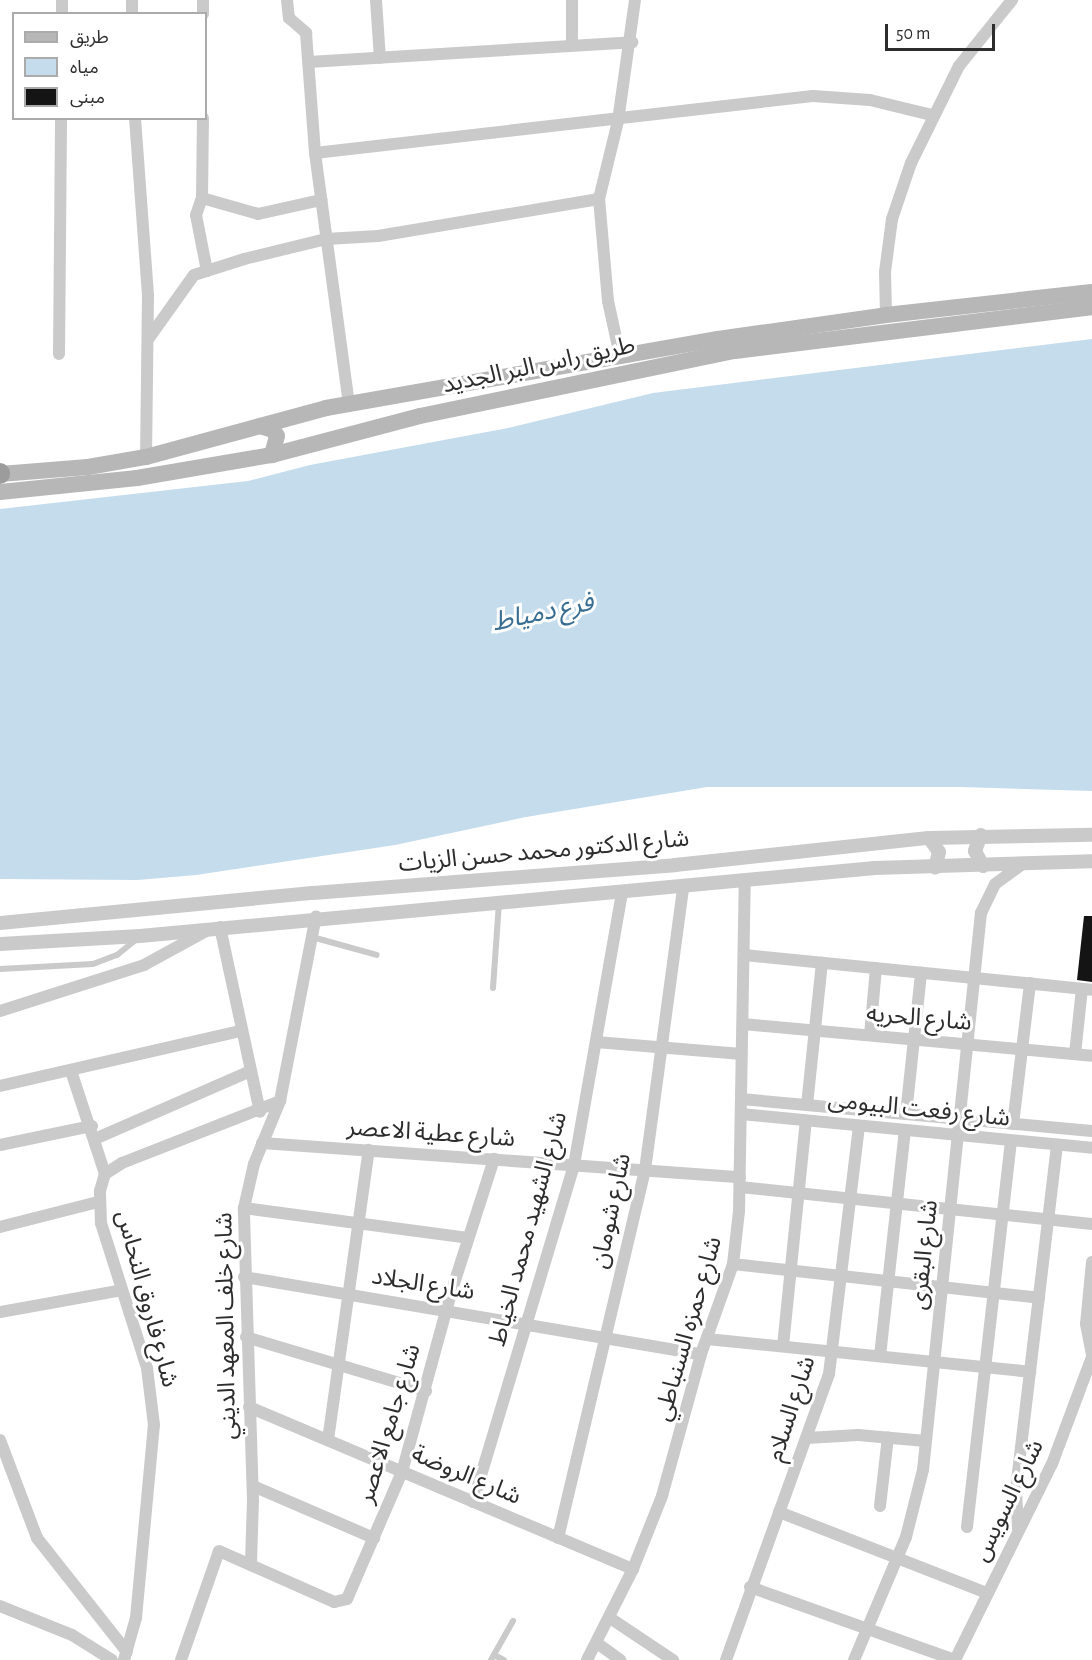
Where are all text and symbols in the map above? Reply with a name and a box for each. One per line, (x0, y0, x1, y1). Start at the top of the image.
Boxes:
legend (12, 12, 207, 120)
scale bar (888, 12, 998, 50)
text: 50 m (896, 25, 930, 43)
text: طريق (70, 29, 109, 47)
text: مياه (70, 59, 99, 77)
text: مبنى (70, 89, 105, 107)
street label: طريق راس البر الجديد (440, 332, 638, 400)
water label: فرع دمياط (490, 587, 596, 639)
street label: شارع الدكتور محمد حسن الزيات (397, 825, 691, 879)
street label: شارع الحريه (865, 1000, 973, 1038)
street label: شارع رفعت البيومى (827, 1086, 1011, 1134)
street label: شارع الشهيد محمد الخياط (484, 1109, 574, 1349)
street label: شارع عطية الاعصر (346, 1114, 516, 1154)
street label: شارع شومان (586, 1151, 638, 1271)
street label: شارع البقرى (905, 1199, 945, 1311)
street label: شارع فاروق النحاس (109, 1207, 183, 1391)
street label: شارع خلف المعهد الديني (211, 1212, 243, 1440)
street label: شارع حمزه السنباطي (649, 1233, 729, 1425)
street label: شارع الجلاد (369, 1263, 477, 1307)
street label: شارع جامع الاعصر (352, 1341, 428, 1507)
street label: شارع السلام (761, 1353, 823, 1465)
street label: شارع السويس (967, 1435, 1051, 1567)
street label: شارع الروضة (407, 1440, 525, 1512)

